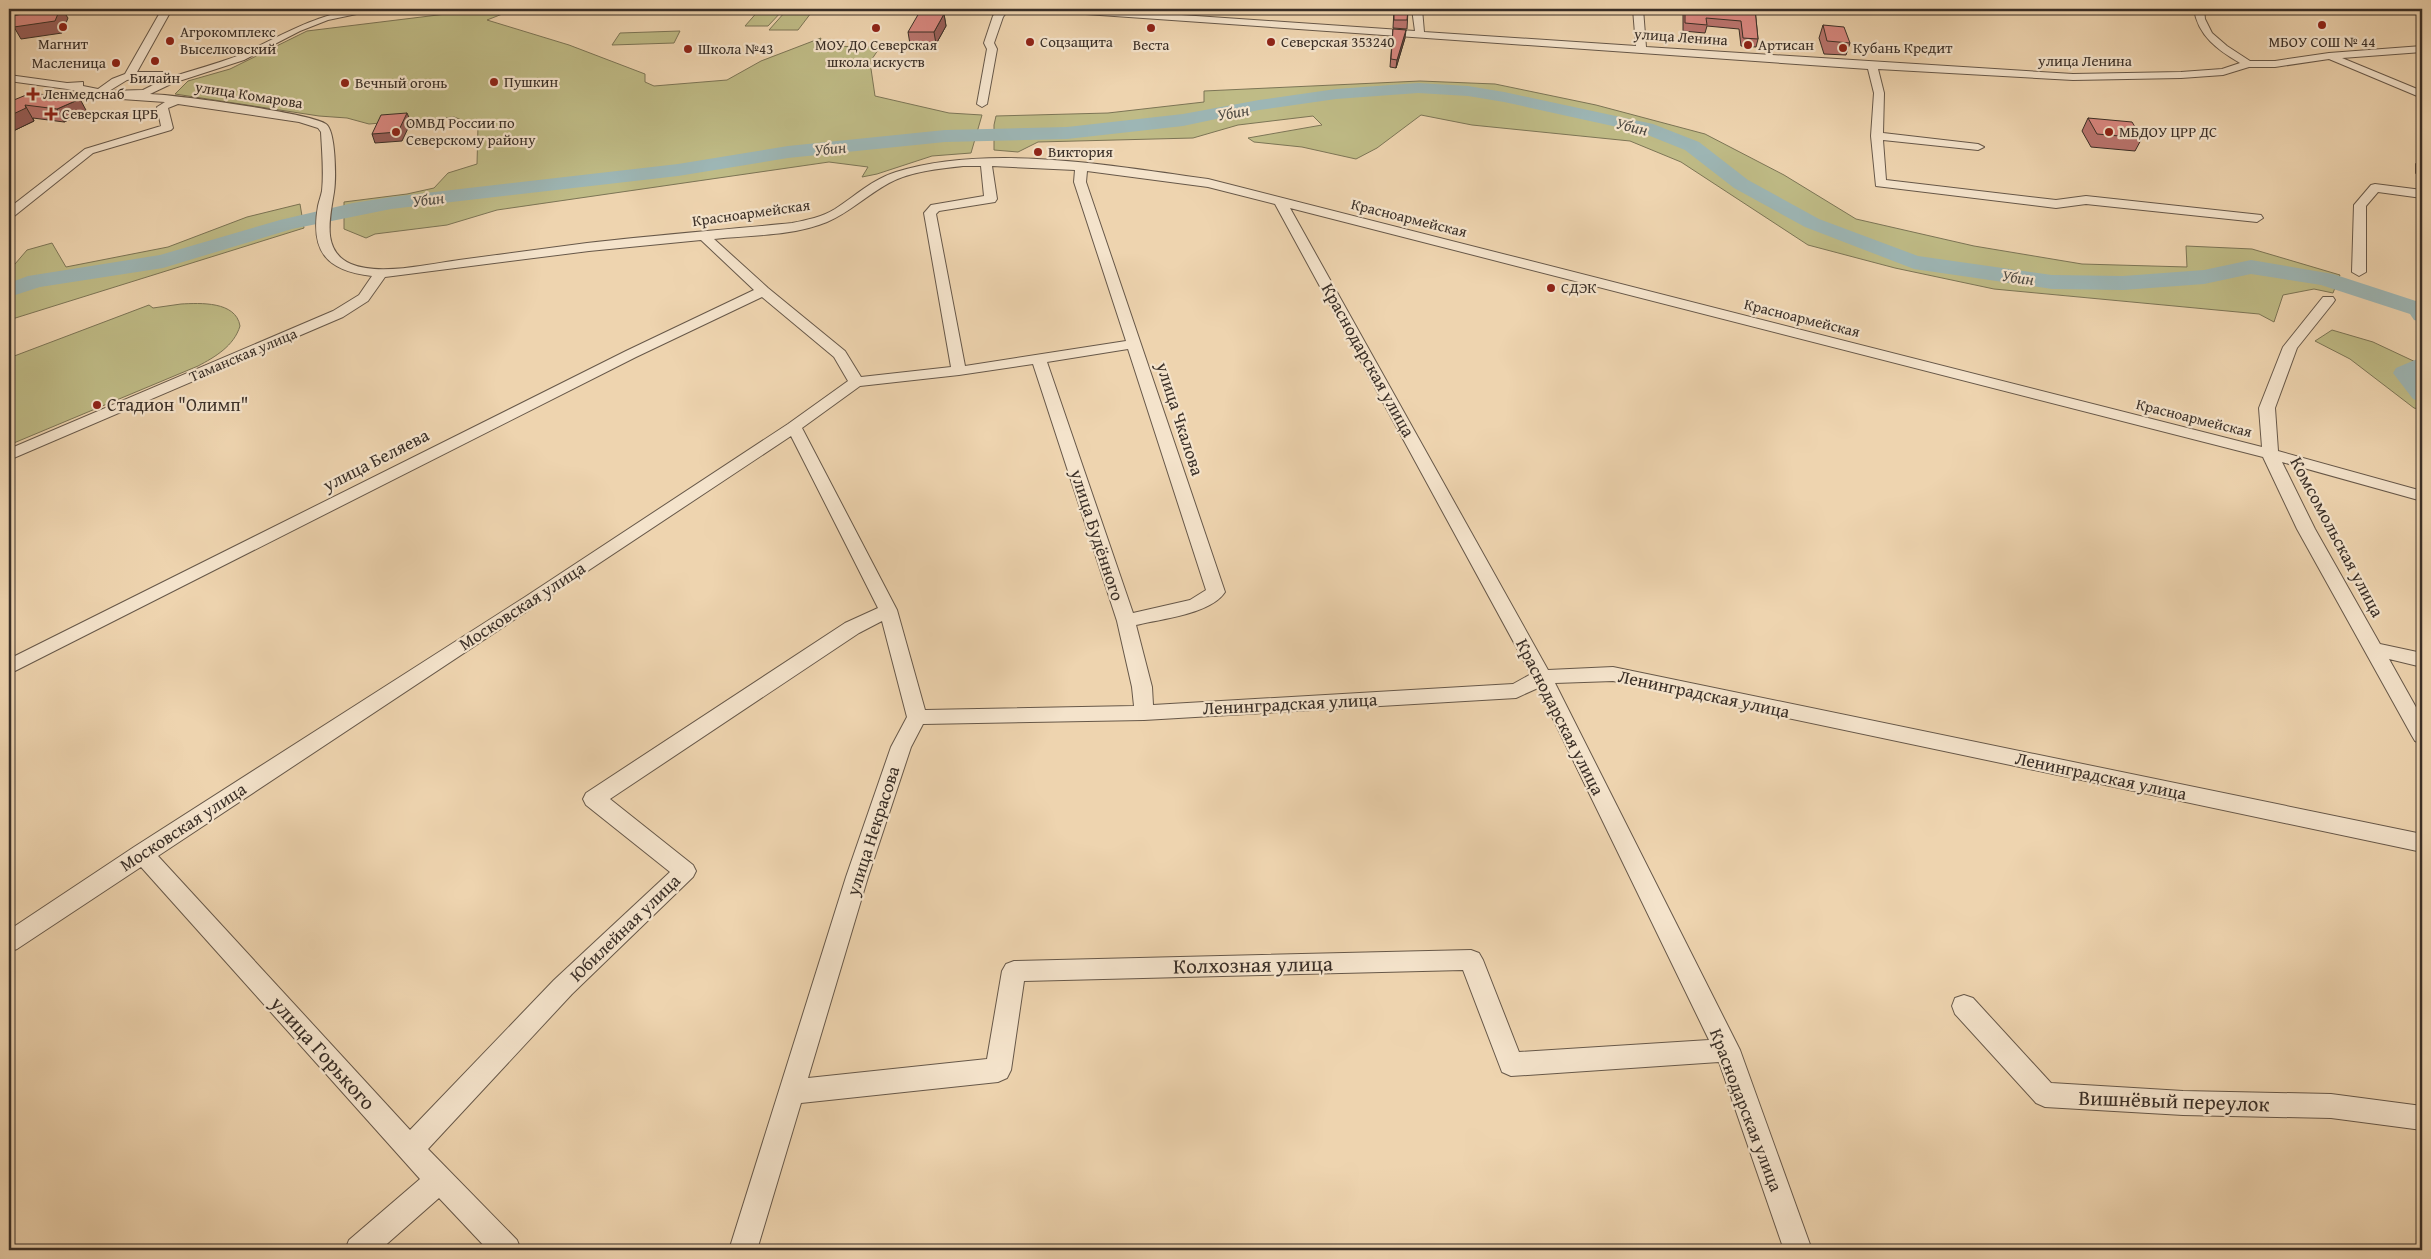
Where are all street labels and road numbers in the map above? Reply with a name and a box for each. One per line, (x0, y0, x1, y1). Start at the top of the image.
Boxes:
street label: улица Ленина (1633, 23, 1729, 50)
street label: улица Ленина (2037, 50, 2133, 71)
street label: улица Комарова (193, 75, 305, 114)
street label: Красноармейская (1349, 193, 1470, 242)
street label: Красноармейская (691, 194, 812, 231)
street label: Краснодарская улица (1315, 278, 1422, 442)
street label: Красноармейская (1742, 293, 1863, 342)
street label: Таманская улица (186, 322, 301, 387)
street label: улица Чкалова (1149, 358, 1212, 480)
street label: Красноармейская (2134, 393, 2255, 442)
street label: улица Беляева (317, 421, 434, 498)
street label: Комсомольская улица (2284, 452, 2391, 622)
street label: улица Будённого (1063, 465, 1131, 604)
street label: Московская улица (453, 554, 591, 657)
street label: Краснодарская улица (1509, 634, 1612, 800)
street label: Ленинградская улица (1616, 662, 1793, 725)
street label: Ленинградская улица (1202, 685, 1378, 722)
street label: Ленинградская улица (2013, 744, 2190, 807)
street label: улица Некрасова (838, 762, 906, 900)
street label: Московская улица (114, 775, 252, 878)
street label: Юбилейная улица (563, 867, 687, 988)
street label: Колхозная улица (1173, 948, 1333, 981)
street label: улица Горького (263, 988, 383, 1117)
street label: Краснодарская улица (1703, 1024, 1790, 1196)
street label: Вишнёвый переулок (2078, 1082, 2270, 1119)

